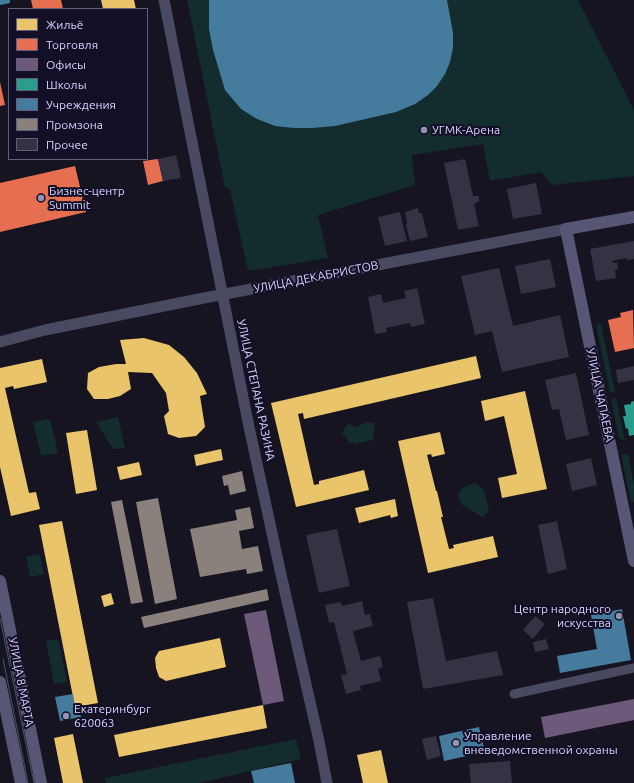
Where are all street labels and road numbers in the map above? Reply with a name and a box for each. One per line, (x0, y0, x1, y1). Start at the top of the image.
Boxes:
street label: УЛИЦА ДЕКАБРИСТОВ (252, 258, 380, 296)
street label: УЛИЦА СТЕПАНА РАЗИНА (234, 318, 278, 462)
street label: УЛИЦА ЧАПАЕВА (583, 347, 617, 443)
street label: УЛИЦА 8 МАРТА (5, 636, 37, 728)

